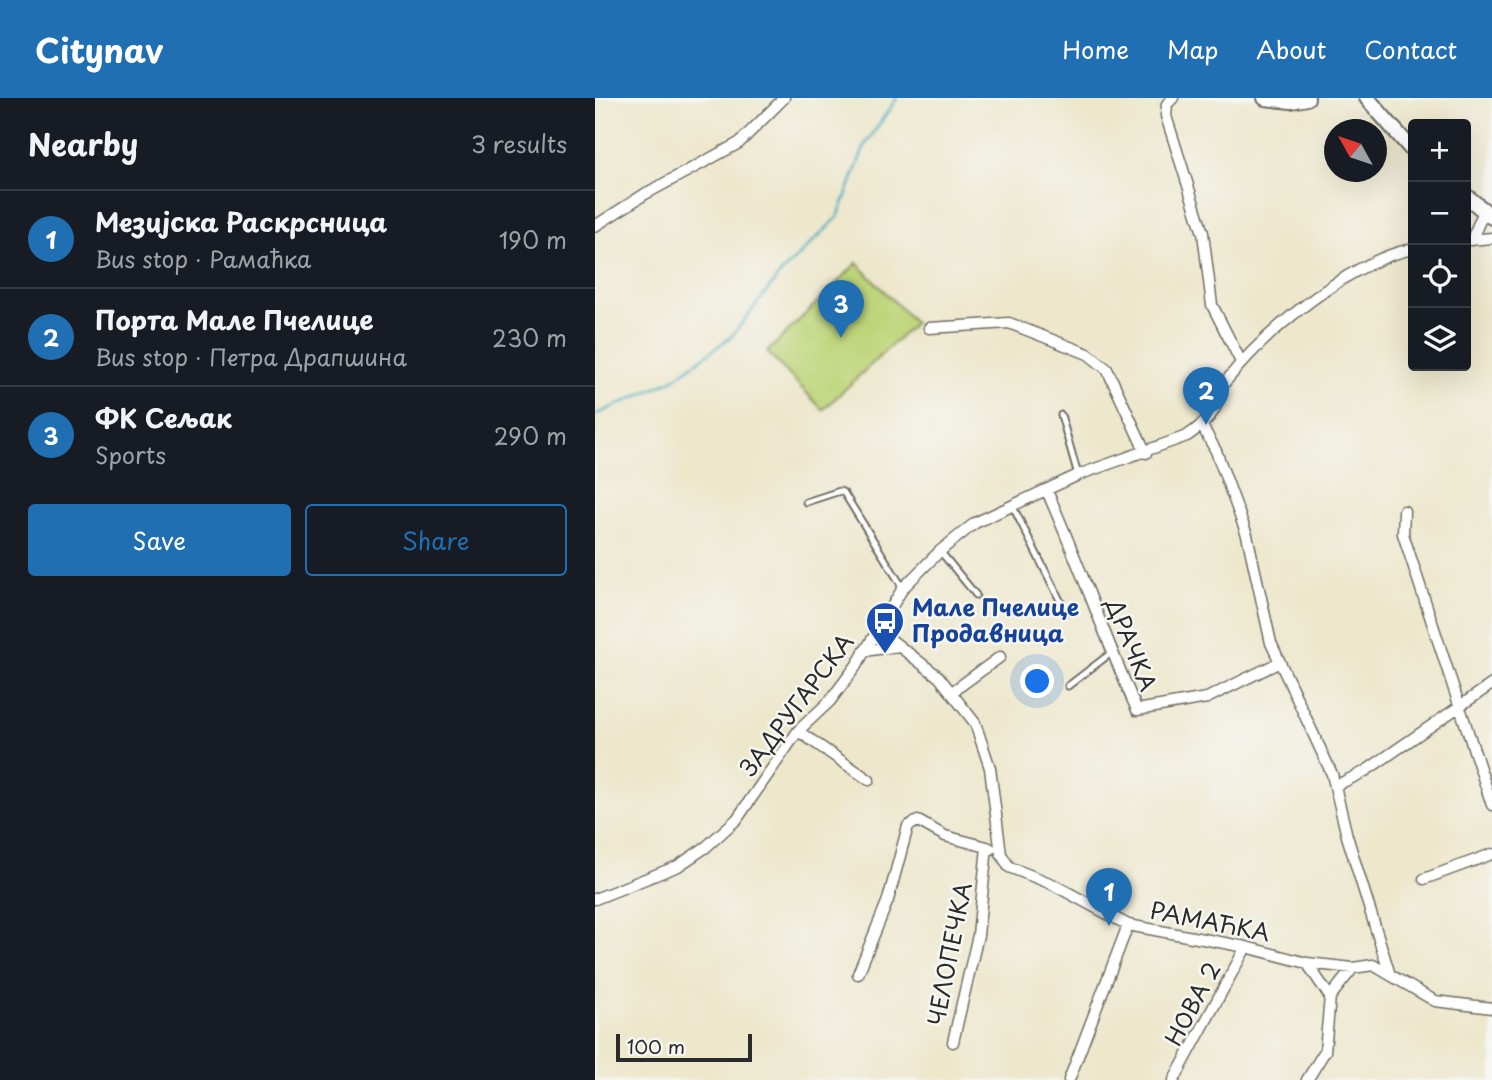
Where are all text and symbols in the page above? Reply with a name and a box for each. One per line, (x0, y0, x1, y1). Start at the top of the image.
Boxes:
text: Citynav (35, 24, 163, 74)
text: Home (1062, 31, 1129, 67)
text: Map (1167, 31, 1218, 67)
text: About (1256, 31, 1326, 67)
text: Contact (1364, 31, 1457, 67)
north arrow (1324, 119, 1387, 182)
map controls (1408, 119, 1471, 371)
button: + (1408, 119, 1471, 182)
text: Nearby (28, 121, 138, 166)
text: 3 results (471, 126, 567, 161)
button: − (1408, 182, 1471, 245)
text: Мезијска Раскрсница (95, 202, 387, 241)
text: 1 (46, 222, 57, 257)
text: 190 m (499, 222, 567, 257)
text: Bus stop · Рамаћка (95, 241, 311, 276)
button: locate (1408, 245, 1471, 308)
pin: 3 (818, 280, 864, 338)
text: Порта Мале Пчелице (95, 300, 374, 339)
button: layers (1408, 308, 1471, 371)
text: 2 (43, 320, 59, 355)
text: 230 m (492, 320, 567, 355)
text: Bus stop · Петра Драпшина (95, 339, 407, 374)
pin: 2 (1183, 367, 1229, 425)
text: ФК Сељак (95, 398, 232, 437)
text: 3 (43, 418, 59, 453)
text: 290 m (494, 418, 567, 453)
text: Sports (95, 437, 166, 472)
button: Save (28, 504, 291, 576)
button: Share (305, 504, 567, 576)
place label: Мале Пчелице Продавница (912, 589, 1080, 650)
street label: ДРАЧКА (1098, 592, 1167, 696)
bus stop icon: Мале Пчелице Продавница (864, 600, 906, 655)
street label: ЗАДРУГАРСКА (730, 625, 861, 783)
your location (1020, 664, 1054, 698)
pin: 1 (1086, 868, 1132, 926)
street label: ЧЕЛОПЕЧКА (917, 879, 980, 1028)
street label: РАМАЋКА (1147, 892, 1274, 949)
street label: НОВА 2 (1155, 955, 1228, 1052)
scale bar (616, 1031, 753, 1063)
text: 100 m (627, 1032, 685, 1060)

